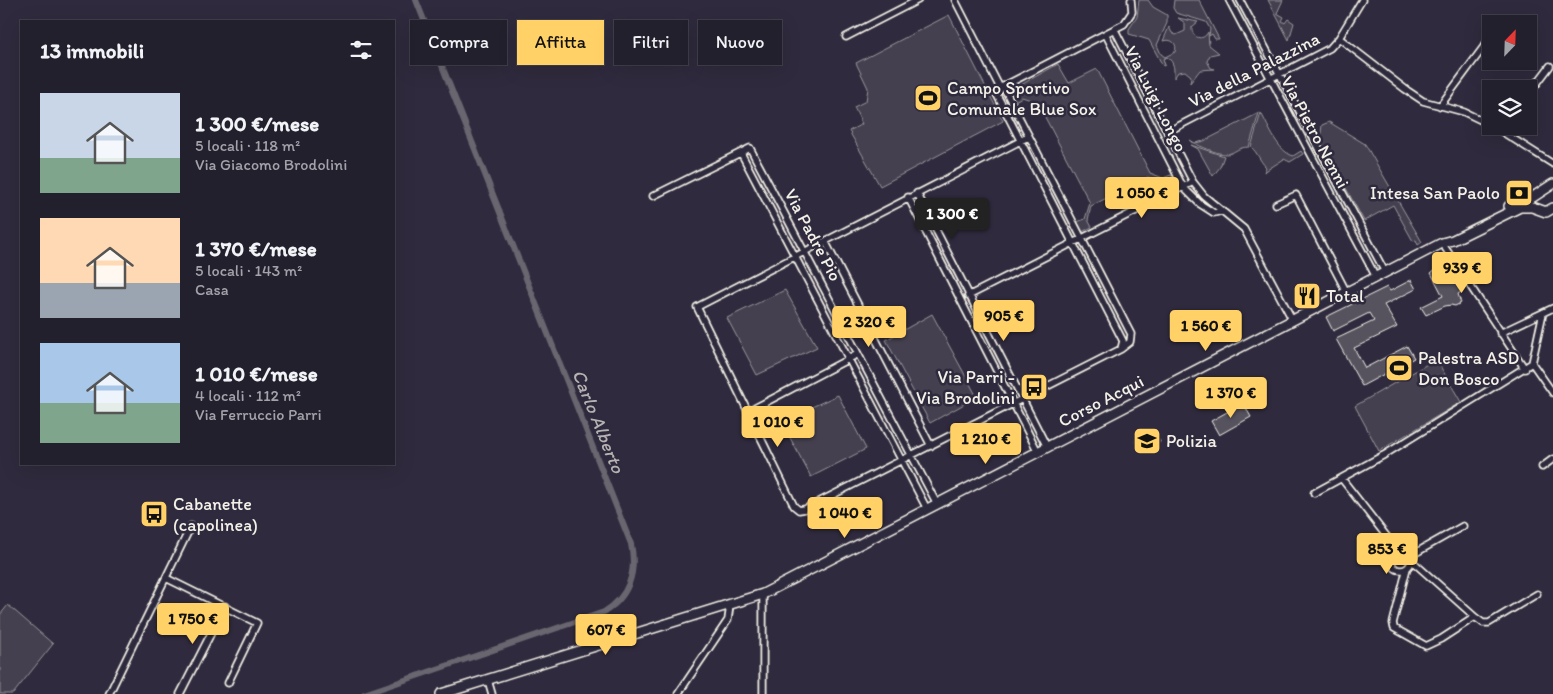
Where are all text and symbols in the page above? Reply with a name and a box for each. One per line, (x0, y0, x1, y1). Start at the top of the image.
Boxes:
north arrow (1482, 15, 1538, 70)
map controls (1482, 15, 1537, 135)
chip: Compra (410, 20, 507, 65)
chip: Affitta (517, 20, 604, 65)
chip: Filtri (614, 20, 688, 65)
chip: Nuovo (698, 20, 782, 65)
street label: Via della Palazzina (1185, 27, 1323, 113)
icon: filters (347, 36, 375, 64)
text: 13 immobili (40, 38, 144, 63)
street label: Via Luigi Longo (1120, 42, 1192, 156)
street label: Via Pietro Nenni (1276, 72, 1354, 192)
place label: Campo Sportivo Comunale Blue Sox (947, 77, 1097, 120)
button: layers (1482, 80, 1537, 135)
sports icon: Campo Sportivo Comunale Blue Sox (913, 83, 943, 113)
text: 1 300 €/mese (195, 111, 319, 136)
icon: home (80, 113, 140, 173)
text: 5 locali · 118 m² (195, 136, 300, 155)
text: Via Giacomo Brodolini (195, 155, 347, 174)
pin: 1 050 € (1096, 176, 1188, 219)
bank icon: Intesa San Paolo (1504, 178, 1534, 208)
place label: Intesa San Paolo (1370, 182, 1500, 204)
text: 1 050 € (1116, 183, 1168, 202)
street label: Via Padre Pio (779, 185, 847, 285)
pin: 1 300 € (906, 198, 998, 240)
text: 1 300 € (926, 204, 978, 223)
text: 1 370 €/mese (195, 236, 317, 261)
icon: home (80, 238, 140, 298)
pin: 939 € (1427, 252, 1497, 294)
text: 939 € (1443, 258, 1481, 277)
text: 5 locali · 143 m² (195, 261, 302, 280)
text: Casa (195, 280, 229, 299)
restaurant icon: Total (1292, 281, 1322, 311)
place label: Total (1326, 285, 1364, 307)
pin: 905 € (969, 300, 1039, 342)
pin: 2 320 € (823, 306, 915, 348)
text: 905 € (984, 306, 1024, 325)
pin: 1 560 € (1160, 310, 1252, 352)
text: 2 320 € (843, 312, 895, 331)
text: 1 560 € (1181, 316, 1231, 335)
place label: Palestra ASD Don Bosco (1418, 347, 1519, 390)
sports icon: Palestra ASD Don Bosco (1384, 353, 1414, 383)
text: 1 010 €/mese (195, 361, 318, 386)
icon: home (80, 363, 140, 423)
water label: Carlo Alberto (567, 366, 630, 477)
place label: Via Parri - Via Brodolini (916, 366, 1015, 409)
street label: Corso Acqui (1055, 370, 1147, 432)
bus stop icon: Via Parri - Via Brodolini (1019, 372, 1049, 402)
pin: 1 370 € (1185, 376, 1277, 419)
text: 1 370 € (1206, 383, 1256, 402)
text: 4 locali · 112 m² (195, 386, 301, 405)
text: Via Ferruccio Parri (195, 405, 322, 424)
pin: 1 010 € (732, 406, 824, 448)
text: 1 010 € (753, 412, 803, 431)
pin: 1 210 € (940, 422, 1032, 465)
school or university icon: Polizia (1132, 426, 1162, 456)
text: 1 210 € (961, 429, 1011, 448)
place label: Polizia (1166, 430, 1217, 452)
place label: Cabanette (capolinea) (173, 493, 258, 536)
pin: 1 040 € (799, 496, 891, 539)
bus stop icon: Cabanette (capolinea) (139, 499, 169, 529)
text: 1 040 € (818, 503, 872, 522)
pin: 853 € (1352, 532, 1422, 575)
text: 853 € (1368, 539, 1406, 558)
pin: 1 750 € (147, 602, 239, 645)
text: 1 750 € (168, 609, 218, 628)
pin: 607 € (571, 614, 641, 656)
text: 607 € (587, 620, 626, 639)

